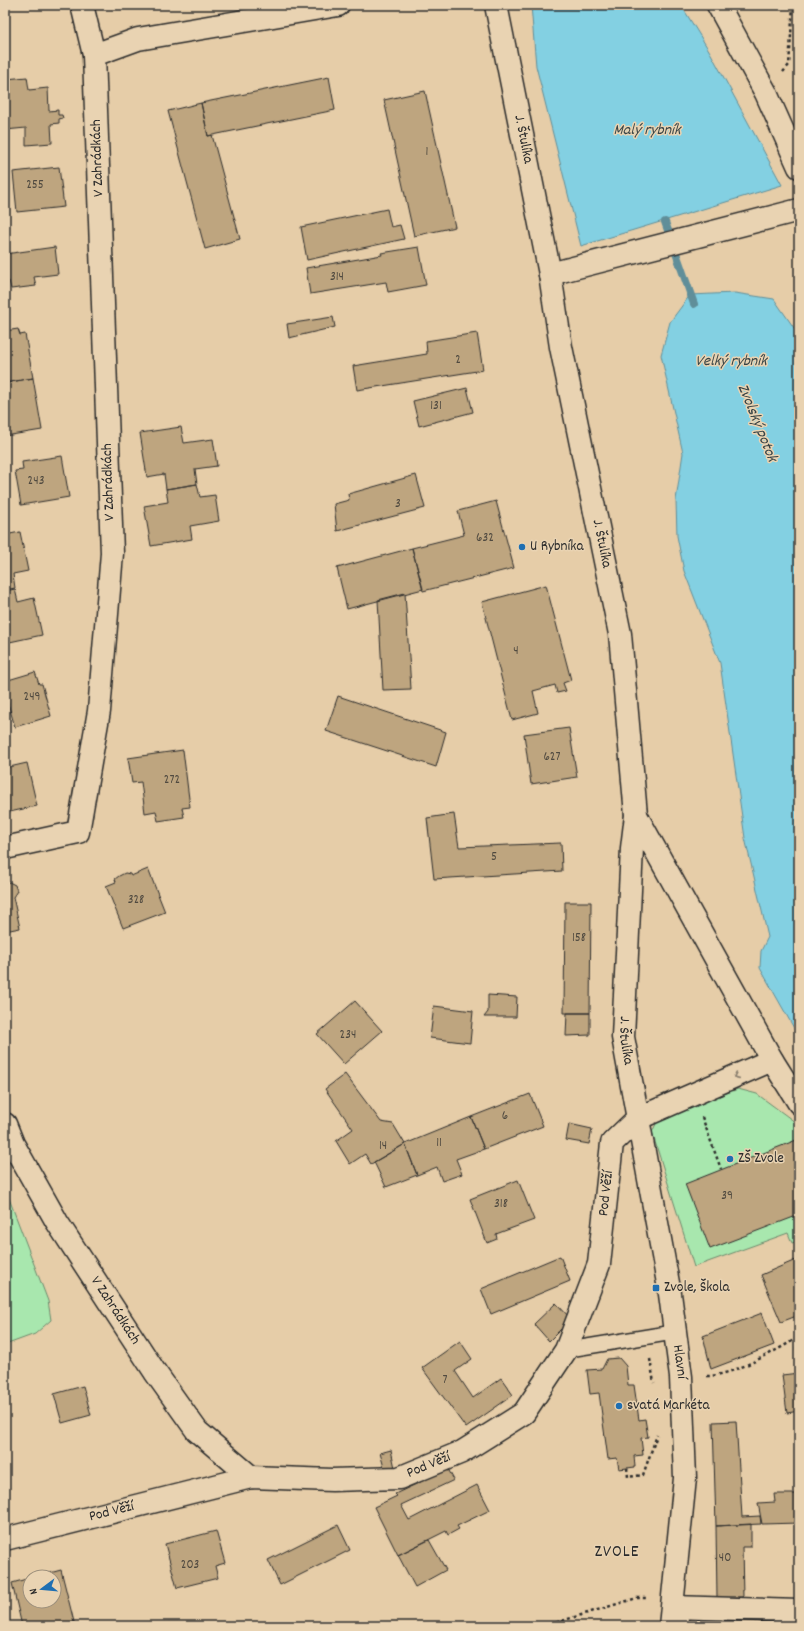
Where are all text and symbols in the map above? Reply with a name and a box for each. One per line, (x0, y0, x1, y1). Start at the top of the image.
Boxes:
street label: J. Štulíka (507, 113, 539, 167)
street label: V Zahrádkách (86, 119, 110, 197)
water label: Malý rybník (613, 119, 682, 142)
house number: 1 (426, 143, 428, 162)
house number: 255 (26, 176, 44, 195)
house number: 314 (330, 268, 344, 287)
water label: Velký rybník (695, 350, 768, 373)
house number: 2 (455, 351, 461, 370)
water label: Zvolský potok (731, 381, 784, 467)
house number: 131 (430, 397, 442, 416)
street label: V Zahrádkách (97, 443, 121, 521)
house number: 243 (28, 472, 44, 491)
house number: 3 (395, 495, 401, 514)
street label: J. Štulíka (586, 517, 617, 571)
house number: 632 (476, 529, 494, 548)
place label: U Rybníka (530, 536, 584, 558)
marker: U Rybníka (517, 542, 527, 552)
house number: 4 (513, 642, 519, 661)
house number: 249 (23, 688, 41, 707)
house number: 627 (543, 748, 561, 767)
house number: 272 (164, 771, 180, 790)
house number: 5 (491, 848, 497, 867)
house number: 328 (128, 891, 144, 910)
house number: 158 (572, 929, 586, 948)
street label: J. Štulíka (612, 1016, 639, 1068)
house number: 234 (340, 1026, 356, 1045)
one-way arrow (733, 1071, 741, 1079)
house number: 6 (502, 1107, 508, 1126)
house number: 11 (436, 1134, 442, 1153)
house number: 14 (379, 1137, 387, 1156)
place label: ZŠ Zvole (738, 1148, 784, 1170)
marker: ZŠ Zvole (725, 1154, 735, 1164)
street label: Pod Věží (593, 1168, 620, 1217)
house number: 39 (721, 1187, 733, 1206)
house number: 318 (494, 1195, 508, 1214)
street label: V Zahrádkách (84, 1272, 146, 1349)
place label: Zvole, Škola (664, 1277, 731, 1299)
marker: Zvole, Škola (651, 1283, 661, 1293)
street label: Hlavní (666, 1343, 692, 1380)
house number: 7 (443, 1371, 448, 1390)
place label: svatá Markéta (627, 1395, 711, 1417)
marker: svatá Markéta (614, 1401, 624, 1411)
street label: Pod Věží (403, 1446, 455, 1485)
street label: Pod Věží (87, 1496, 138, 1528)
district label: ZVOLE (594, 1541, 640, 1565)
house number: 40 (719, 1549, 731, 1568)
house number: 203 (181, 1556, 199, 1575)
north arrow (22, 1569, 62, 1609)
text: N (26, 1586, 43, 1596)

